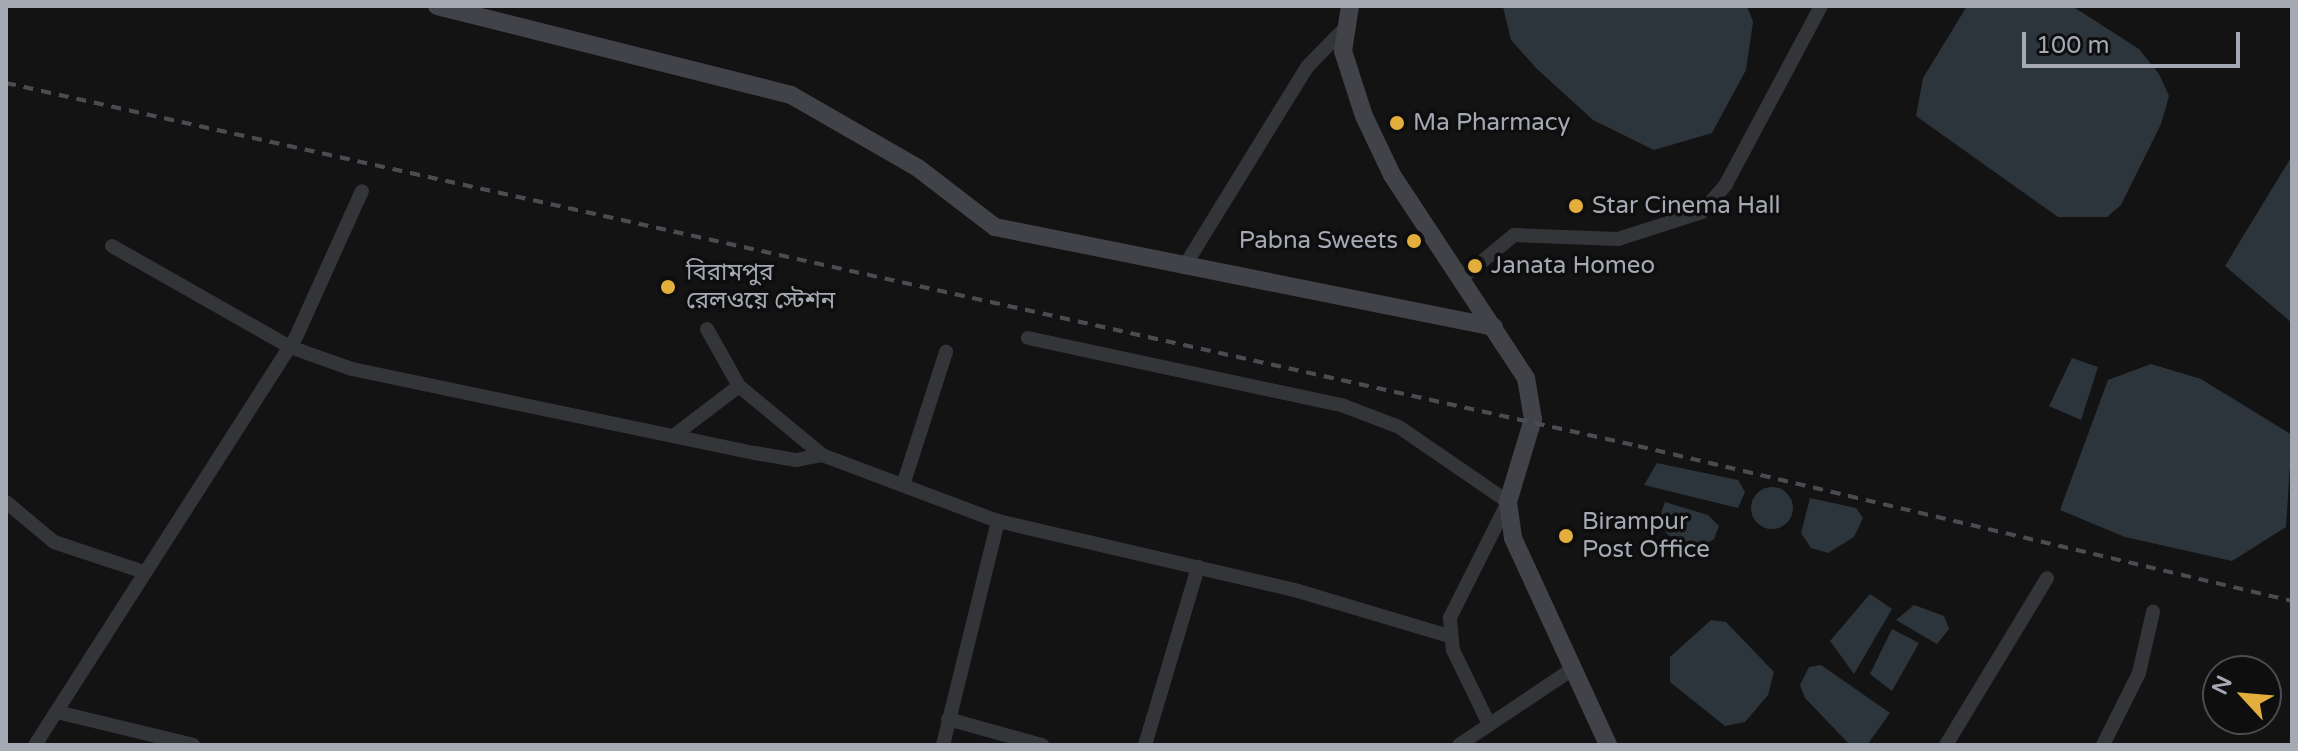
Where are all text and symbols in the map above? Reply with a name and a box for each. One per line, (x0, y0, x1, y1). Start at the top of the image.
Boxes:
scale bar (2026, 16, 2244, 66)
text: 100 m (2036, 31, 2110, 60)
place label: Ma Pharmacy (1413, 109, 1570, 137)
marker: Ma Pharmacy (1388, 114, 1406, 132)
place label: Star Cinema Hall (1592, 192, 1781, 220)
marker: Star Cinema Hall (1567, 197, 1585, 215)
place label: Pabna Sweets (1239, 227, 1398, 255)
marker: Pabna Sweets (1405, 232, 1423, 250)
place label: Janata Homeo (1491, 252, 1655, 280)
marker: Janata Homeo (1466, 257, 1484, 275)
place label: বিরামপুর রেলওয়ে স্টেশন (686, 259, 835, 315)
marker: বিরামপুর রেলওয়ে স্টেশন (657, 276, 679, 298)
place label: Birampur Post Office (1582, 508, 1710, 564)
marker: Birampur Post Office (1557, 527, 1575, 545)
north arrow (2202, 655, 2282, 735)
text: N (2207, 672, 2238, 699)

